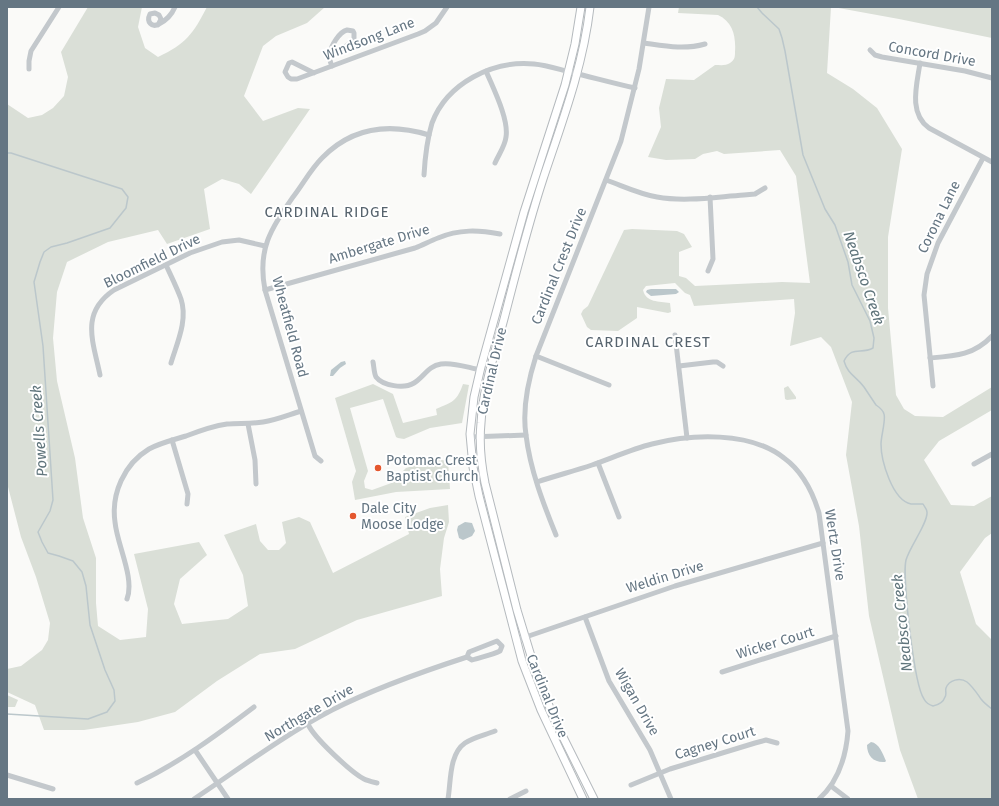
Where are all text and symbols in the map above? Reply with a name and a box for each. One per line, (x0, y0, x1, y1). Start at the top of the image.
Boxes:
street label: Windsong Lane (321, 14, 417, 64)
street label: Concord Drive (887, 38, 977, 70)
street label: Corona Lane (914, 178, 964, 256)
district label: CARDINAL RIDGE (264, 203, 390, 221)
street label: Cardinal Crest Drive (528, 205, 590, 327)
street label: Ambergate Drive (326, 221, 432, 267)
water label: Neabsco Creek (839, 229, 889, 327)
street label: Bloomfield Drive (101, 230, 203, 292)
street label: Wheatfield Road (268, 275, 312, 379)
street label: Cardinal Drive (474, 326, 510, 416)
district label: CARDINAL CREST (585, 333, 711, 351)
water label: Powells Creek (27, 385, 51, 477)
place label: Potomac Crest Baptist Church (386, 452, 479, 485)
marker: Potomac Crest Baptist Church (373, 463, 383, 473)
place label: Dale City Moose Lodge (361, 500, 444, 533)
street label: Wertz Drive (821, 508, 849, 582)
marker: Dale City Moose Lodge (348, 511, 358, 521)
street label: Weldin Drive (624, 557, 706, 597)
water label: Neabsco Creek (888, 573, 916, 673)
street label: Wicker Court (734, 623, 817, 663)
street label: Cardinal Drive (522, 652, 572, 740)
street label: Wigan Drive (611, 665, 663, 739)
street label: Northgate Drive (261, 681, 357, 745)
street label: Cagney Court (673, 722, 758, 763)

